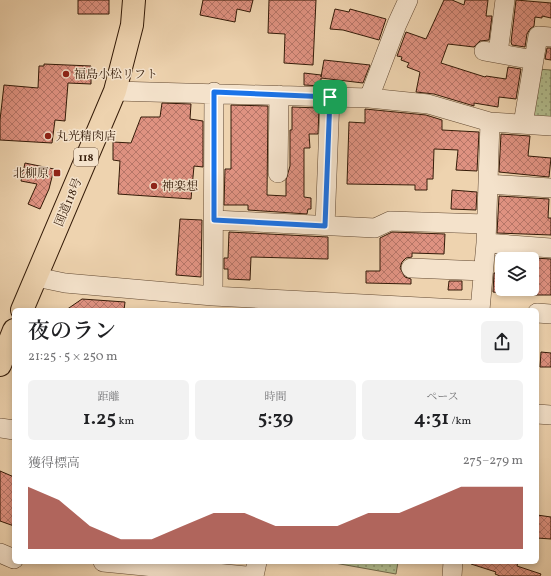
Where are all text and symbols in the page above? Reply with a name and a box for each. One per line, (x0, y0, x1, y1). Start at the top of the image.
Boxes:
place label: 福島小松リフト (74, 67, 158, 83)
marker: 福島小松リフト (61, 69, 71, 79)
pin (313, 80, 347, 114)
icon: arrive (319, 86, 341, 108)
place label: 丸光精肉店 (56, 129, 116, 145)
marker: 丸光精肉店 (43, 131, 53, 141)
road number: 118 (74, 148, 98, 166)
place label: 北柳原 (13, 166, 49, 182)
marker: 北柳原 (52, 168, 62, 178)
street label: 国道118号 (52, 176, 86, 229)
place label: 神楽想 (162, 179, 198, 195)
marker: 神楽想 (149, 181, 159, 191)
map controls (495, 252, 539, 296)
button: layers (495, 252, 539, 296)
text: 夜のラン (28, 317, 116, 348)
button: share (481, 321, 523, 363)
text: 21:25 · 5 × 250 m (28, 348, 118, 366)
text: 距離 (98, 390, 120, 405)
text: 時間 (265, 390, 287, 405)
text: ペース (426, 390, 459, 405)
text: 1.25 (83, 405, 116, 433)
text: 5:39 (258, 405, 293, 433)
text: 4:31 (414, 405, 449, 433)
text: km (116, 414, 134, 429)
text: /km (449, 414, 471, 429)
text: 275–279 m (463, 452, 523, 470)
text: 獲得標高 (28, 455, 80, 473)

